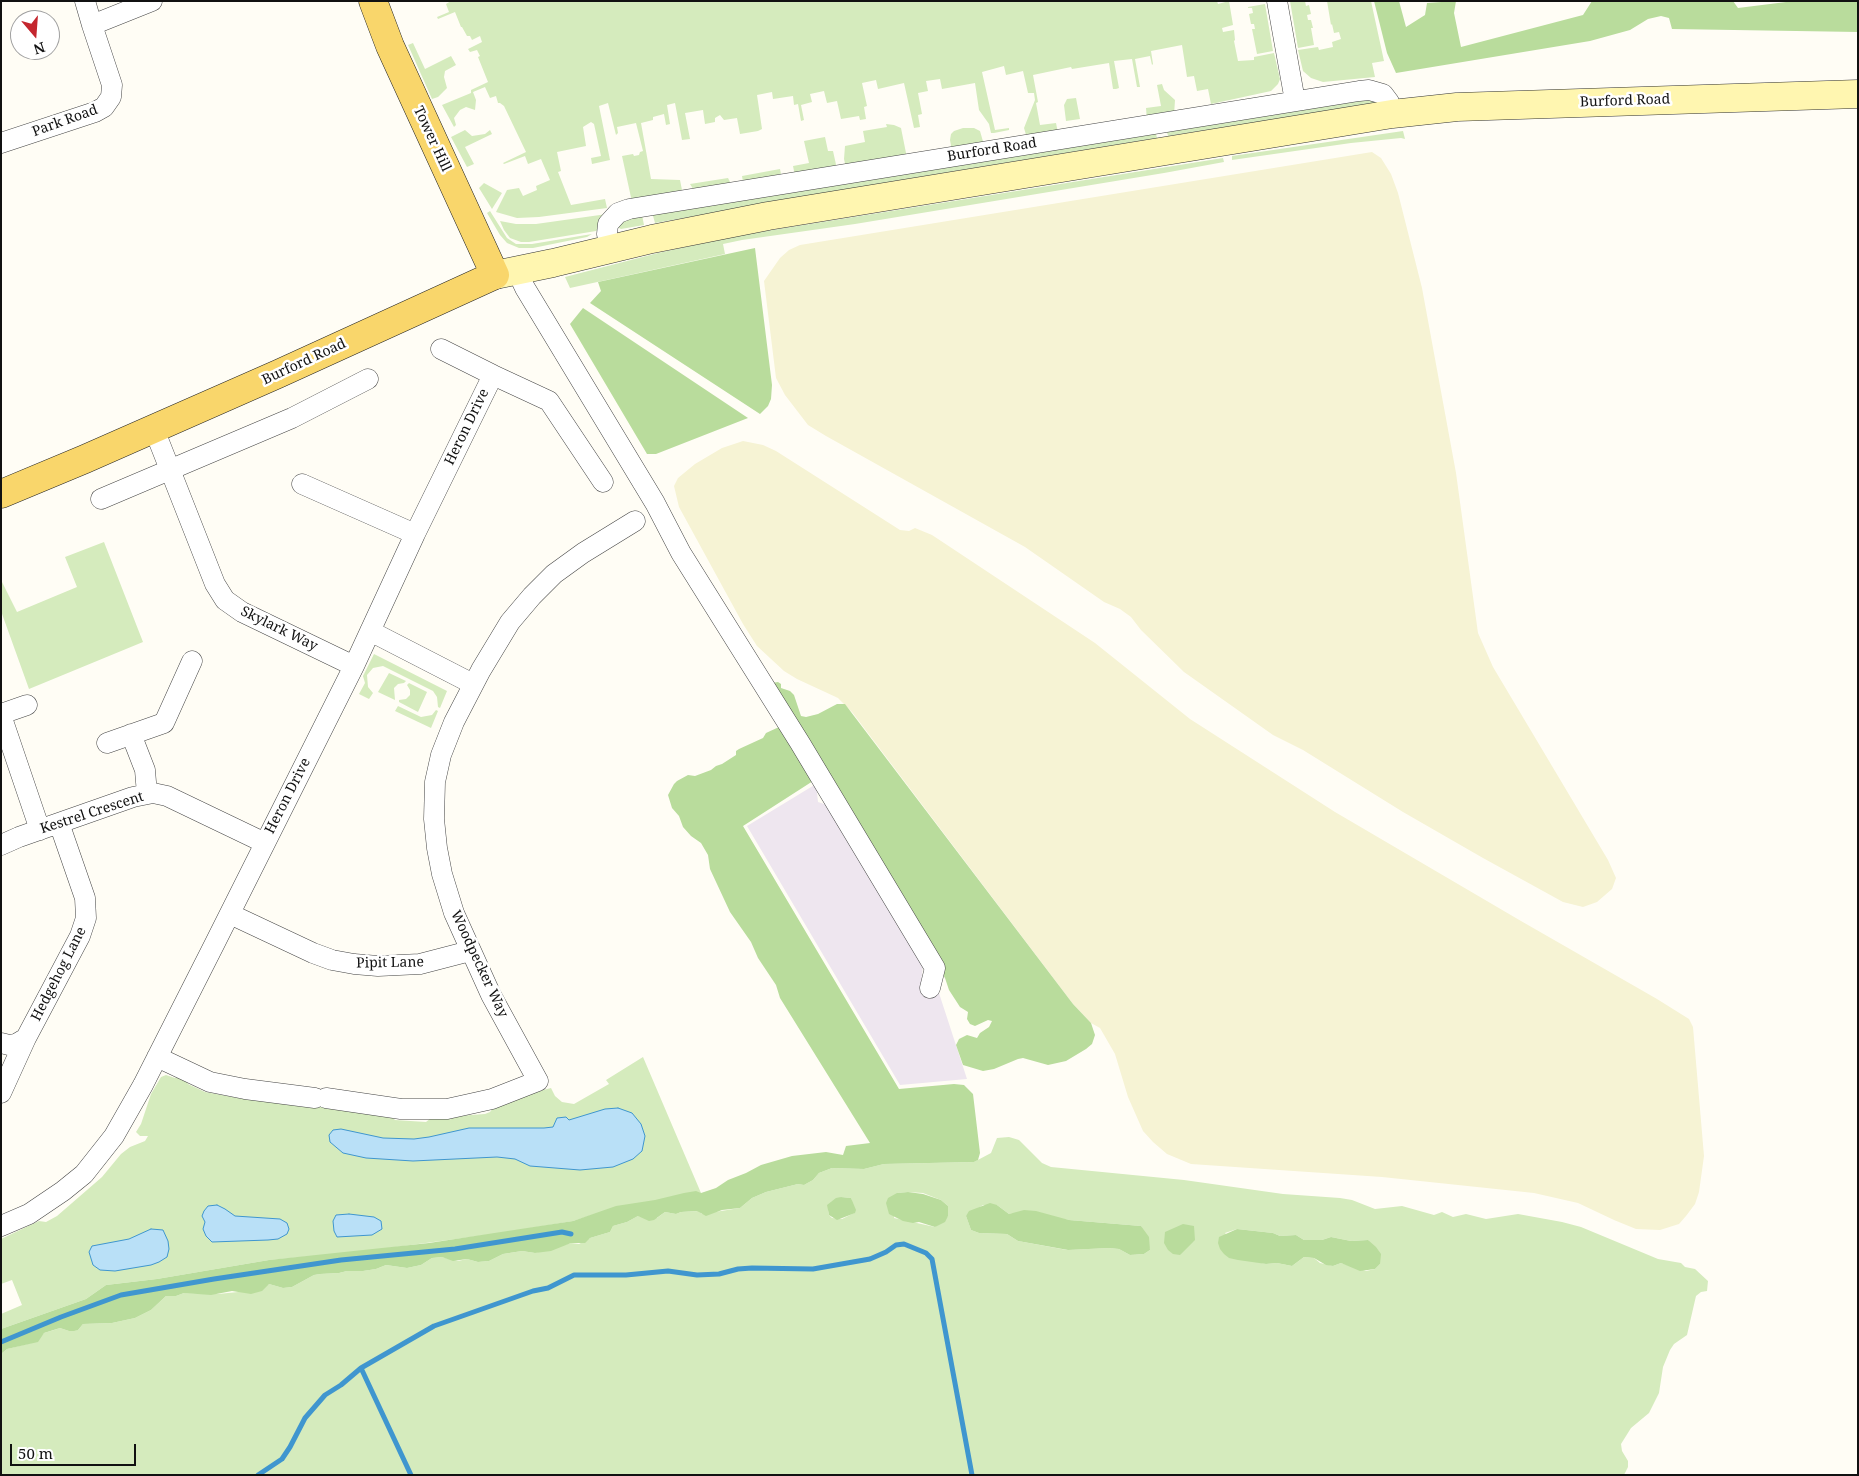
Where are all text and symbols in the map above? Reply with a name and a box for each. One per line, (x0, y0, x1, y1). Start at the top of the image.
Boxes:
north arrow (10, 10, 60, 60)
text: N (31, 38, 48, 60)
street label: Burford Road (1580, 91, 1670, 111)
street label: Park Road (30, 101, 100, 141)
street label: Tower Hill (410, 104, 454, 174)
street label: Burford Road (946, 135, 1038, 165)
street label: Burford Road (259, 335, 349, 389)
street label: Heron Drive (441, 386, 493, 468)
street label: Skylark Way (238, 603, 320, 655)
street label: Heron Drive (262, 755, 314, 837)
street label: Kestrel Crescent (38, 788, 146, 838)
street label: Woodpecker Way (447, 908, 511, 1020)
street label: Hedgehog Lane (28, 924, 90, 1024)
street label: Pipit Lane (356, 954, 424, 972)
scale bar (12, 1434, 139, 1466)
text: 50 m (18, 1443, 53, 1463)

